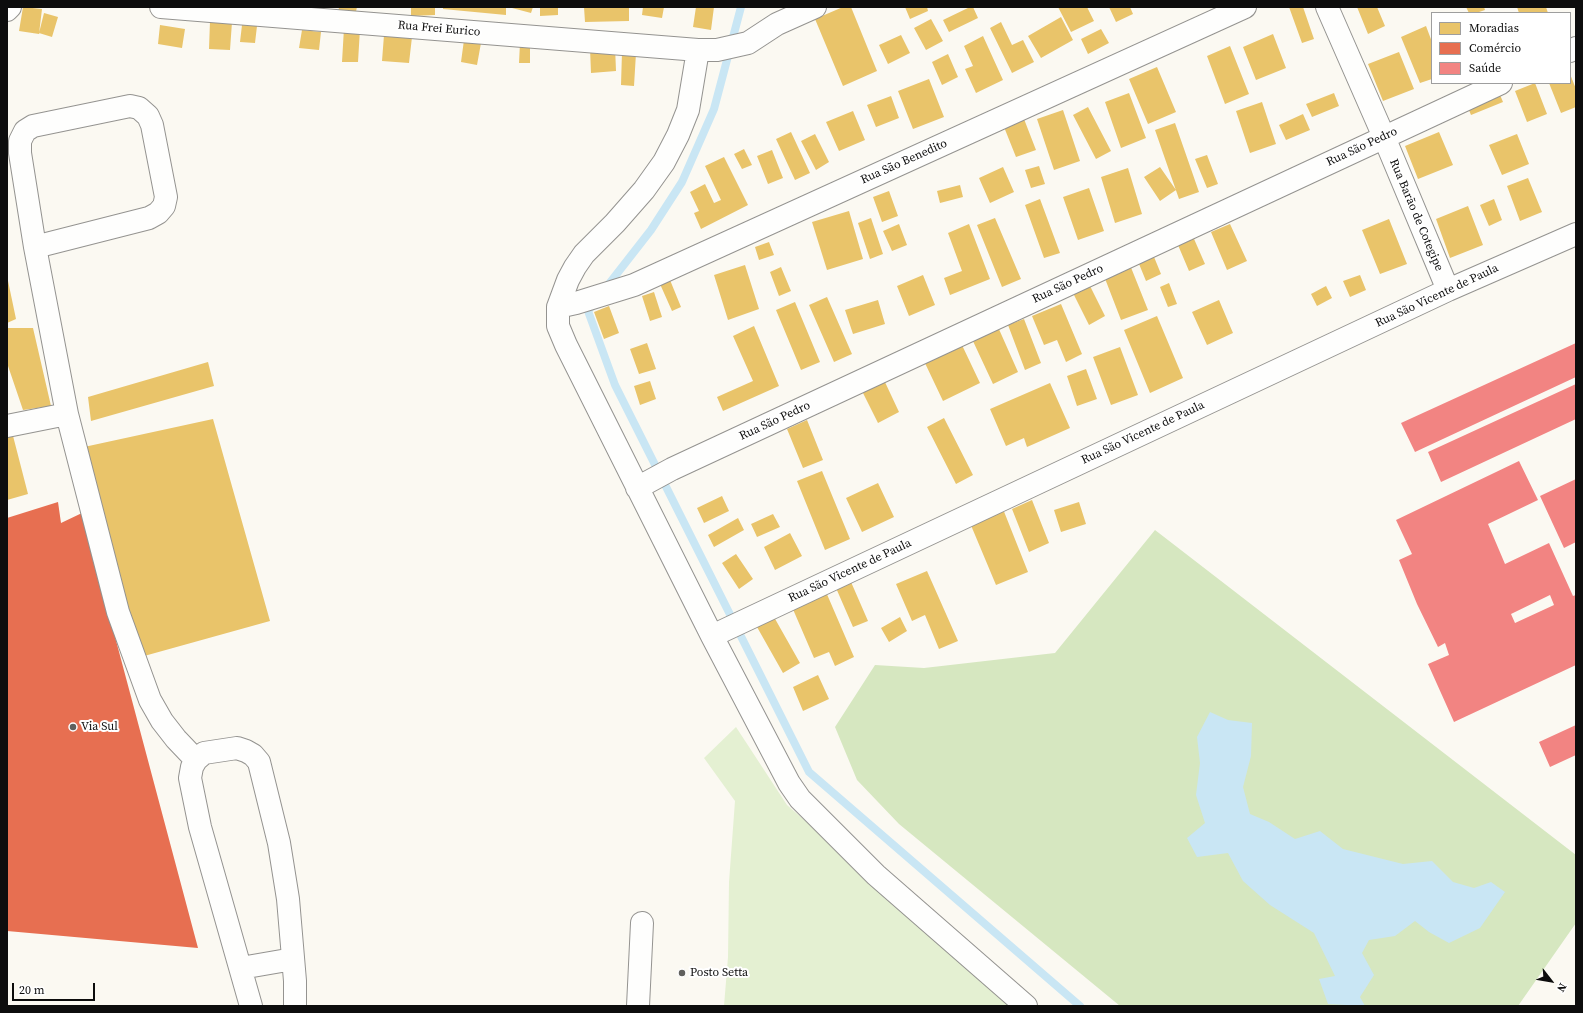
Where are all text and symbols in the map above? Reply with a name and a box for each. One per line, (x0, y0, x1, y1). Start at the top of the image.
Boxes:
legend (1431, 12, 1571, 84)
street label: Rua Frei Eurico (397, 18, 481, 40)
text: Moradias (1469, 20, 1519, 36)
text: Comércio (1469, 40, 1521, 56)
text: Saúde (1469, 60, 1501, 76)
street label: Rua São Pedro (1324, 124, 1400, 170)
street label: Rua São Benedito (859, 136, 949, 188)
street label: Rua Barão de Cotegipe (1386, 157, 1446, 273)
street label: Rua São Pedro (1030, 261, 1106, 307)
street label: Rua São Vicente de Paula (1373, 261, 1501, 331)
street label: Rua São Pedro (737, 398, 813, 444)
street label: Rua São Vicente de Paula (1079, 398, 1207, 468)
street label: Rua São Vicente de Paula (786, 536, 914, 606)
place label: Via Sul (81, 720, 118, 734)
marker: Via Sul (68, 722, 78, 732)
north arrow (1531, 961, 1571, 1001)
place label: Posto Setta (690, 966, 748, 980)
marker: Posto Setta (677, 968, 687, 978)
scale bar (14, 975, 97, 1001)
text: N (1553, 980, 1570, 995)
text: 20 m (19, 982, 45, 998)

